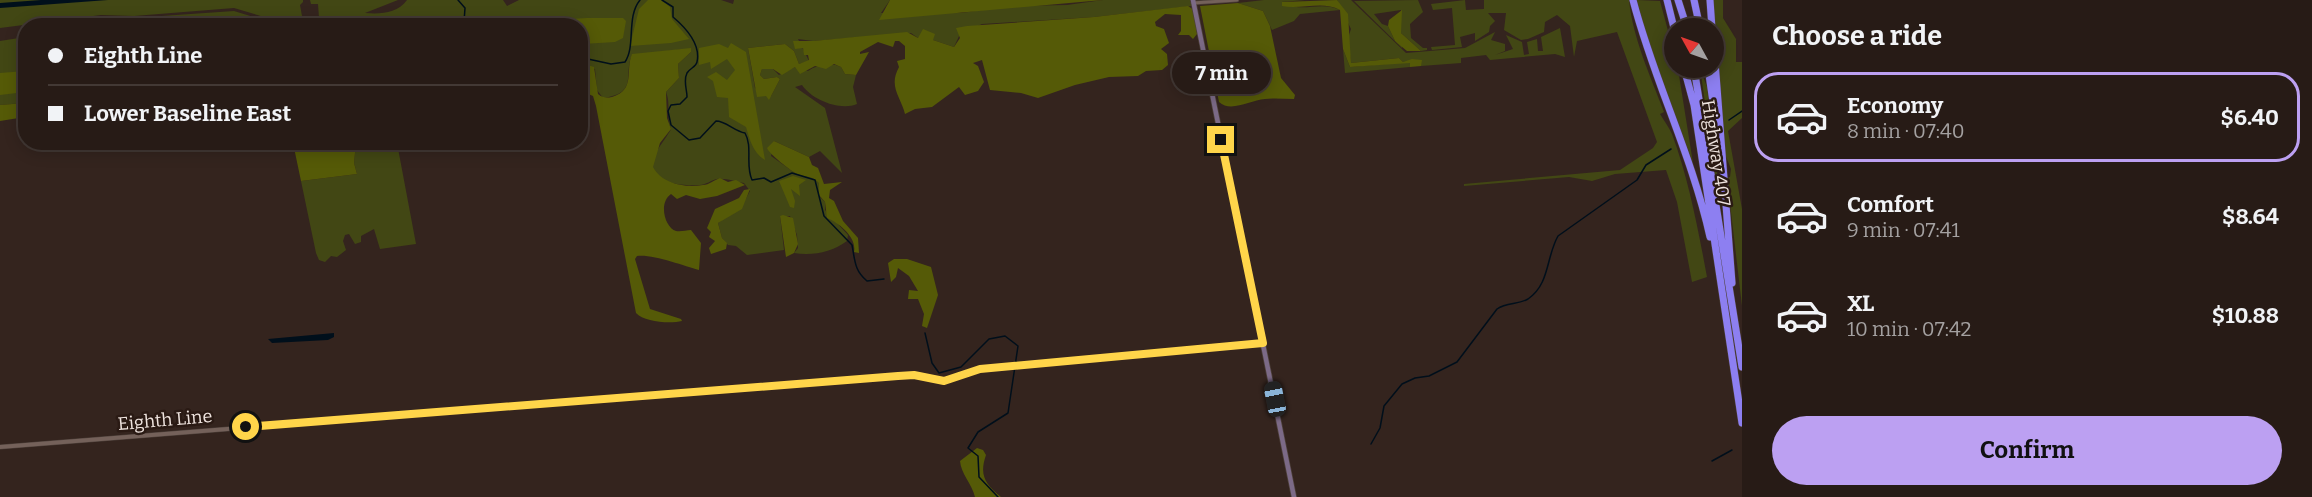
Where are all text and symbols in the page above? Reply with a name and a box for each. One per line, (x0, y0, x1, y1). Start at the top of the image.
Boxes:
north arrow (1664, 18, 1724, 78)
map controls (1664, 18, 1724, 78)
text: Choose a ride (1772, 20, 1942, 52)
text: Eighth Line (84, 42, 202, 69)
callout: 7 min (1172, 53, 1270, 95)
text: 7 min (1195, 61, 1248, 85)
icon: car (1775, 90, 1829, 144)
text: Economy (1847, 92, 1943, 119)
street label: Highway 407 (1697, 98, 1735, 208)
text: Lower Baseline East (84, 100, 291, 127)
text: $6.40 (2221, 104, 2279, 131)
text: 8 min · 07:40 (1847, 119, 1965, 143)
route end (1207, 126, 1234, 153)
icon: car (1775, 189, 1829, 243)
text: Comfort (1847, 191, 1934, 218)
text: $8.64 (2222, 203, 2279, 230)
text: 9 min · 07:41 (1847, 218, 1960, 242)
icon: car (1775, 288, 1829, 342)
text: XL (1847, 290, 1874, 317)
text: $10.88 (2212, 302, 2279, 329)
text: 10 min · 07:42 (1847, 317, 1972, 341)
car (1263, 380, 1287, 418)
street label: Eighth Line (117, 405, 213, 435)
route start (232, 413, 259, 440)
button: Confirm (1772, 416, 2282, 485)

